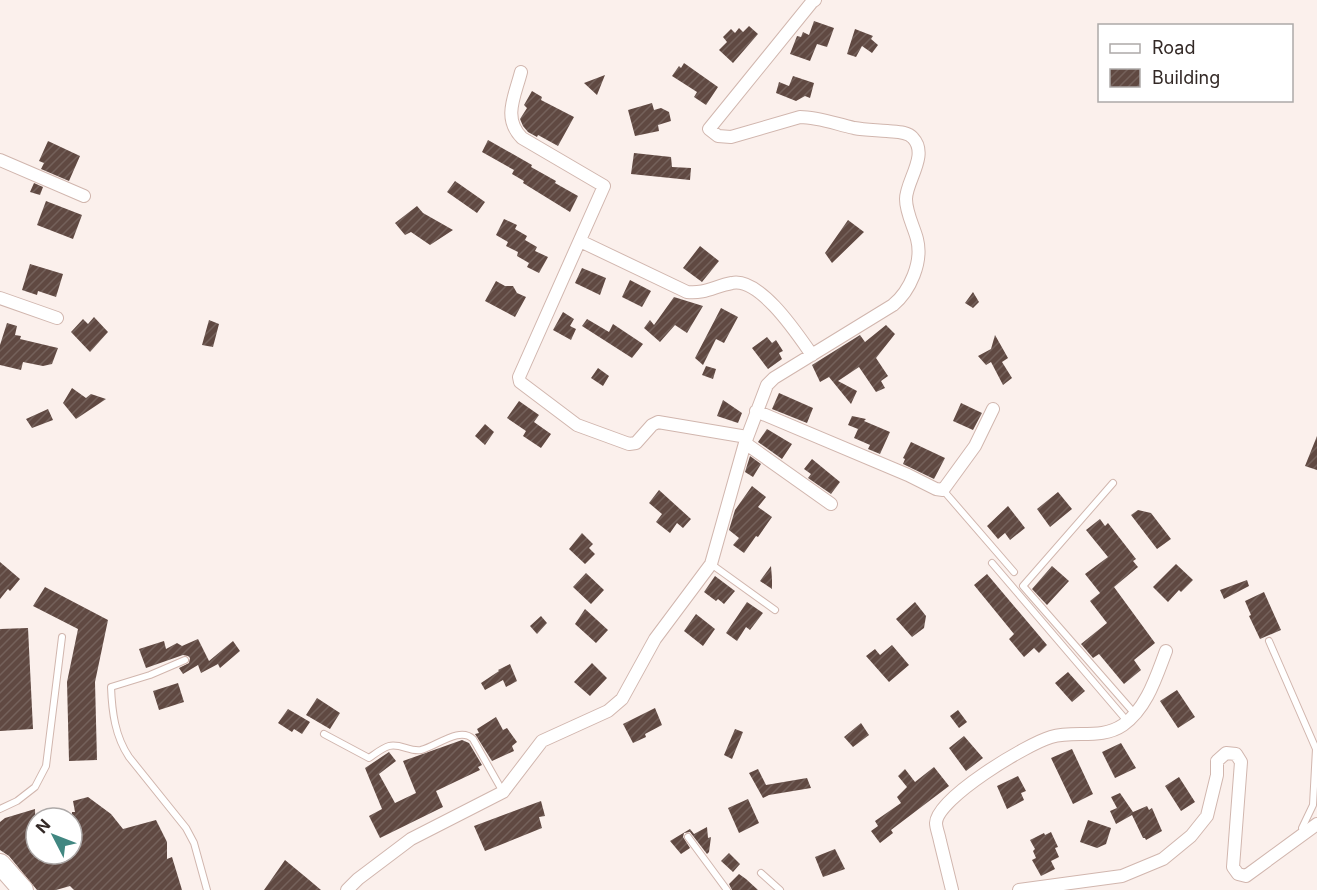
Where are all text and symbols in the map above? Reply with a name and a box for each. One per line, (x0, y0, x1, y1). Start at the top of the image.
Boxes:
legend (1098, 24, 1293, 102)
text: Road (1152, 37, 1195, 58)
text: Building (1152, 67, 1220, 88)
north arrow (24, 806, 84, 866)
text: N (31, 815, 54, 837)

